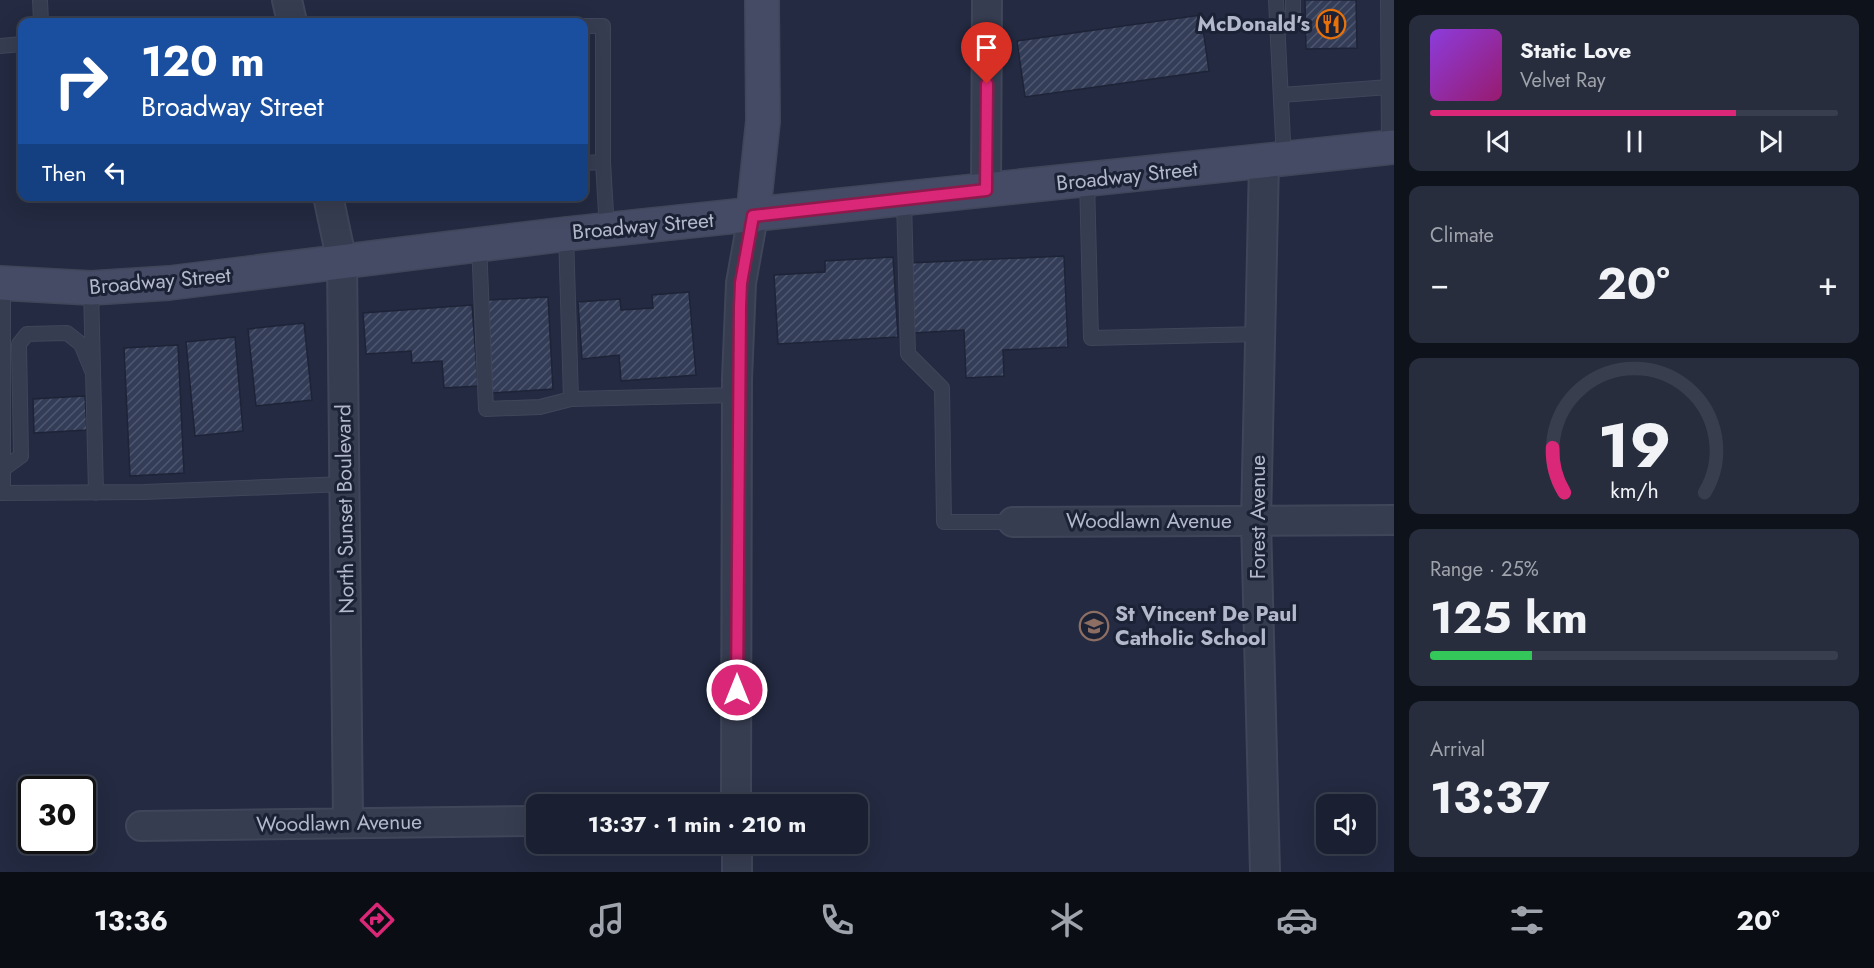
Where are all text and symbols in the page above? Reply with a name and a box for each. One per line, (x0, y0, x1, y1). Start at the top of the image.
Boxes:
restaurant icon: McDonald's (1315, 8, 1347, 40)
place label: McDonald's (1197, 9, 1310, 39)
pin (961, 22, 1012, 84)
text: 120 m (141, 31, 265, 92)
icon: arrive (970, 31, 1003, 64)
text: Static Love (1520, 34, 1631, 66)
icon: right (42, 42, 120, 120)
text: Velvet Ray (1520, 66, 1606, 95)
text: Broadway Street (141, 87, 324, 126)
icon: previous (1482, 125, 1515, 158)
icon: pause (1618, 125, 1651, 158)
icon: next (1754, 125, 1787, 158)
street label: Broadway Street (1055, 154, 1199, 198)
icon: left (99, 156, 132, 189)
text: Then (42, 157, 87, 189)
street label: Broadway Street (571, 205, 715, 247)
text: Climate (1430, 221, 1494, 250)
text: 20° (1597, 251, 1670, 316)
street label: Broadway Street (88, 260, 232, 302)
text: − (1430, 260, 1449, 307)
text: + (1818, 260, 1838, 307)
text: 19 (1597, 400, 1671, 490)
street label: North Sunset Boulevard (328, 404, 362, 614)
street label: Forest Avenue (1243, 455, 1273, 579)
text: km/h (1610, 475, 1658, 506)
street label: Woodlawn Avenue (1066, 506, 1232, 536)
text: Range · 25% (1430, 555, 1539, 584)
text: 125 km (1430, 585, 1588, 650)
place label: St Vincent De Paul Catholic School (1115, 599, 1297, 653)
school or university icon: St Vincent De Paul Catholic School (1078, 610, 1110, 642)
position arrow (705, 658, 769, 722)
text: Arrival (1430, 735, 1485, 764)
text: 13:37 (1430, 765, 1550, 830)
speed limit sign: 30 (18, 776, 96, 854)
map controls (1316, 794, 1376, 854)
button: sound (1316, 794, 1376, 854)
street label: Woodlawn Avenue (256, 807, 422, 839)
text: 13:37 · 1 min · 210 m (588, 808, 806, 840)
icon: directions (356, 899, 398, 941)
icon: music (586, 899, 628, 941)
icon: phone (816, 899, 858, 941)
icon: climate (1046, 899, 1088, 941)
icon: car (1276, 899, 1318, 941)
icon: filters (1506, 899, 1548, 941)
text: 13:36 (94, 901, 168, 940)
text: 20° (1736, 901, 1780, 940)

